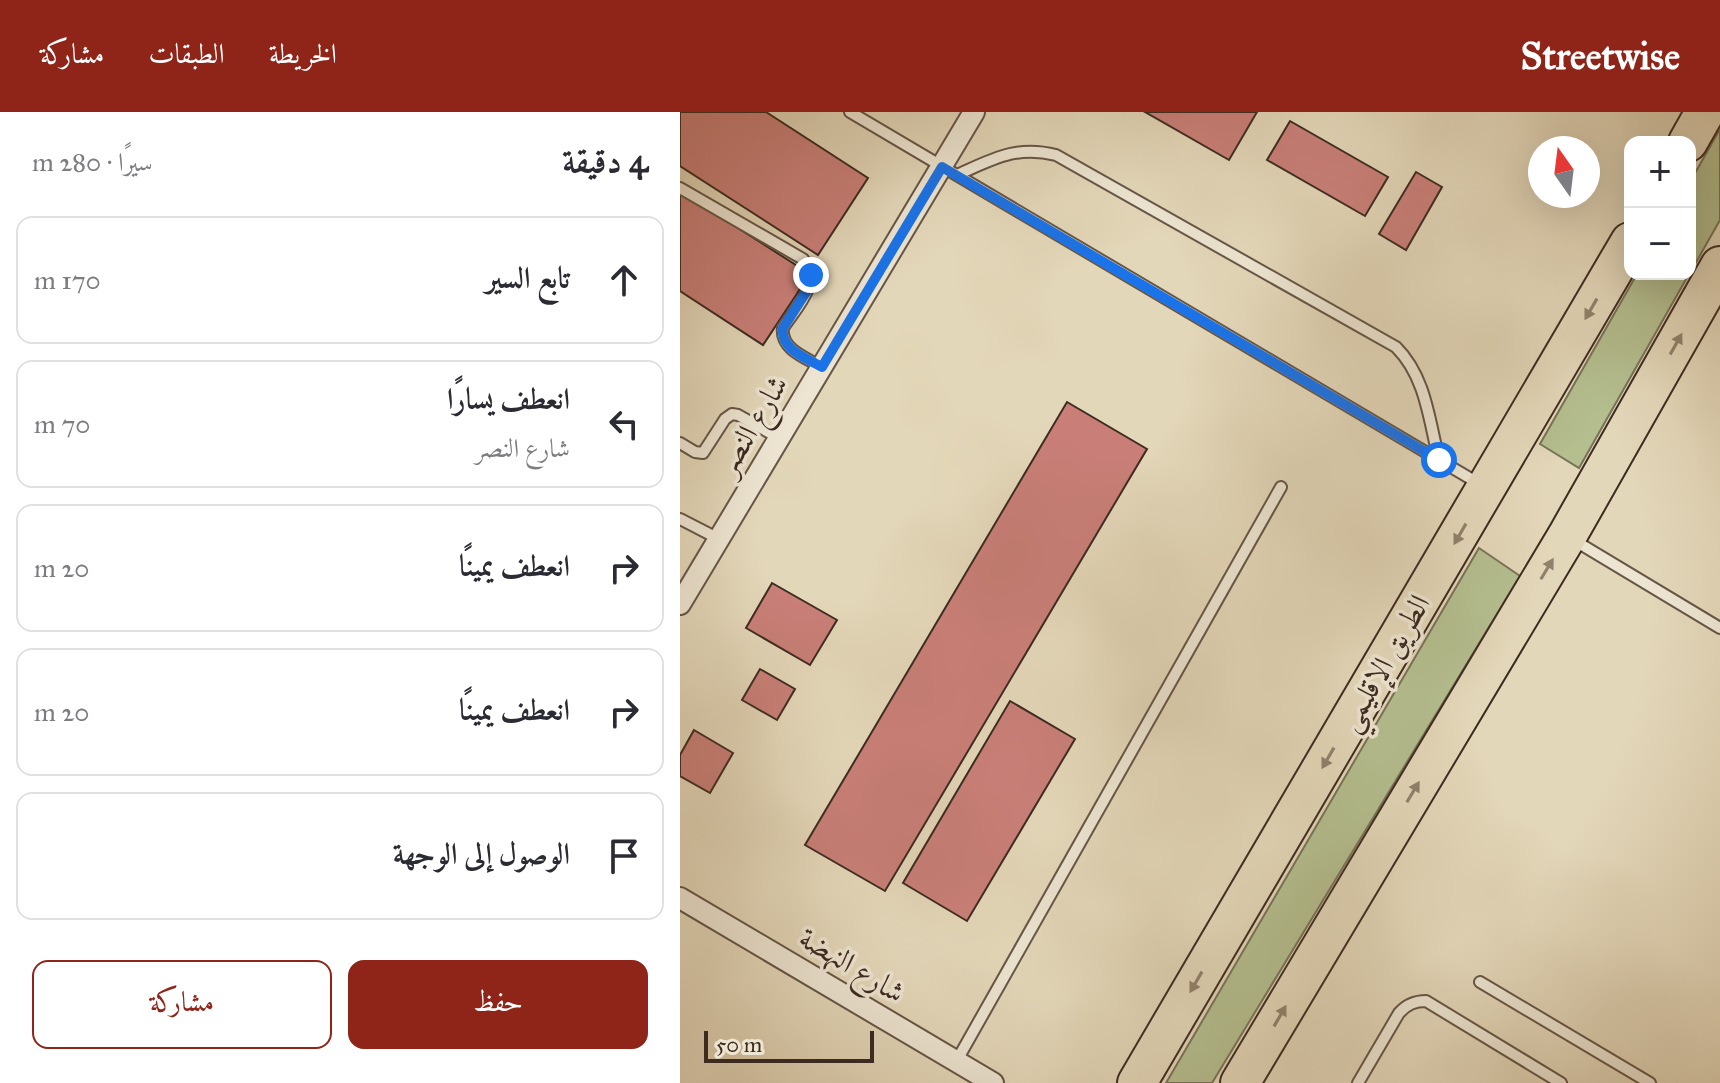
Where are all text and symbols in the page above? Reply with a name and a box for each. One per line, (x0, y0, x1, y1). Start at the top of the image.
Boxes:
text: Streetwise (1521, 33, 1680, 79)
text: مشاركة (40, 36, 104, 71)
text: الطبقات (148, 36, 225, 71)
text: الخريطة (269, 36, 337, 71)
north arrow (1528, 136, 1600, 208)
map controls (1624, 136, 1696, 280)
button: + (1624, 136, 1696, 208)
text: 4 دقيقة (562, 140, 648, 181)
text: سيرًا · 280 m (32, 146, 153, 178)
button: − (1624, 208, 1696, 280)
route end (793, 257, 829, 293)
icon: ahead (602, 258, 646, 302)
text: تابع السير (485, 260, 570, 296)
text: 170 m (34, 264, 101, 296)
one-way arrow (1584, 298, 1598, 320)
one-way arrow (1669, 333, 1683, 355)
street label: شارع النصر (707, 369, 802, 487)
text: انعطف يسارًا (447, 381, 570, 417)
icon: left (602, 402, 646, 446)
text: 70 m (34, 408, 90, 440)
text: شارع النصر (475, 432, 570, 464)
route start (1421, 442, 1457, 478)
one-way arrow (1453, 523, 1467, 545)
icon: right (602, 546, 646, 590)
text: انعطف يمينًا (459, 548, 570, 584)
text: 20 m (34, 552, 89, 584)
one-way arrow (1540, 558, 1554, 580)
street label: الطريق الإقليمي (1330, 588, 1446, 743)
icon: right (602, 690, 646, 734)
text: انعطف يمينًا (459, 692, 570, 728)
text: 20 m (34, 696, 89, 728)
one-way arrow (1321, 747, 1335, 769)
one-way arrow (1406, 781, 1420, 803)
icon: arrive (602, 834, 646, 878)
text: الوصول إلى الوجهة (393, 836, 570, 872)
street label: شارع النهضة (789, 919, 911, 1017)
button: مشاركة (32, 960, 332, 1049)
button: حفظ (348, 960, 648, 1049)
one-way arrow (1189, 971, 1203, 993)
one-way arrow (1273, 1005, 1287, 1027)
scale bar (704, 1027, 874, 1063)
text: 50 m (716, 1031, 762, 1058)

